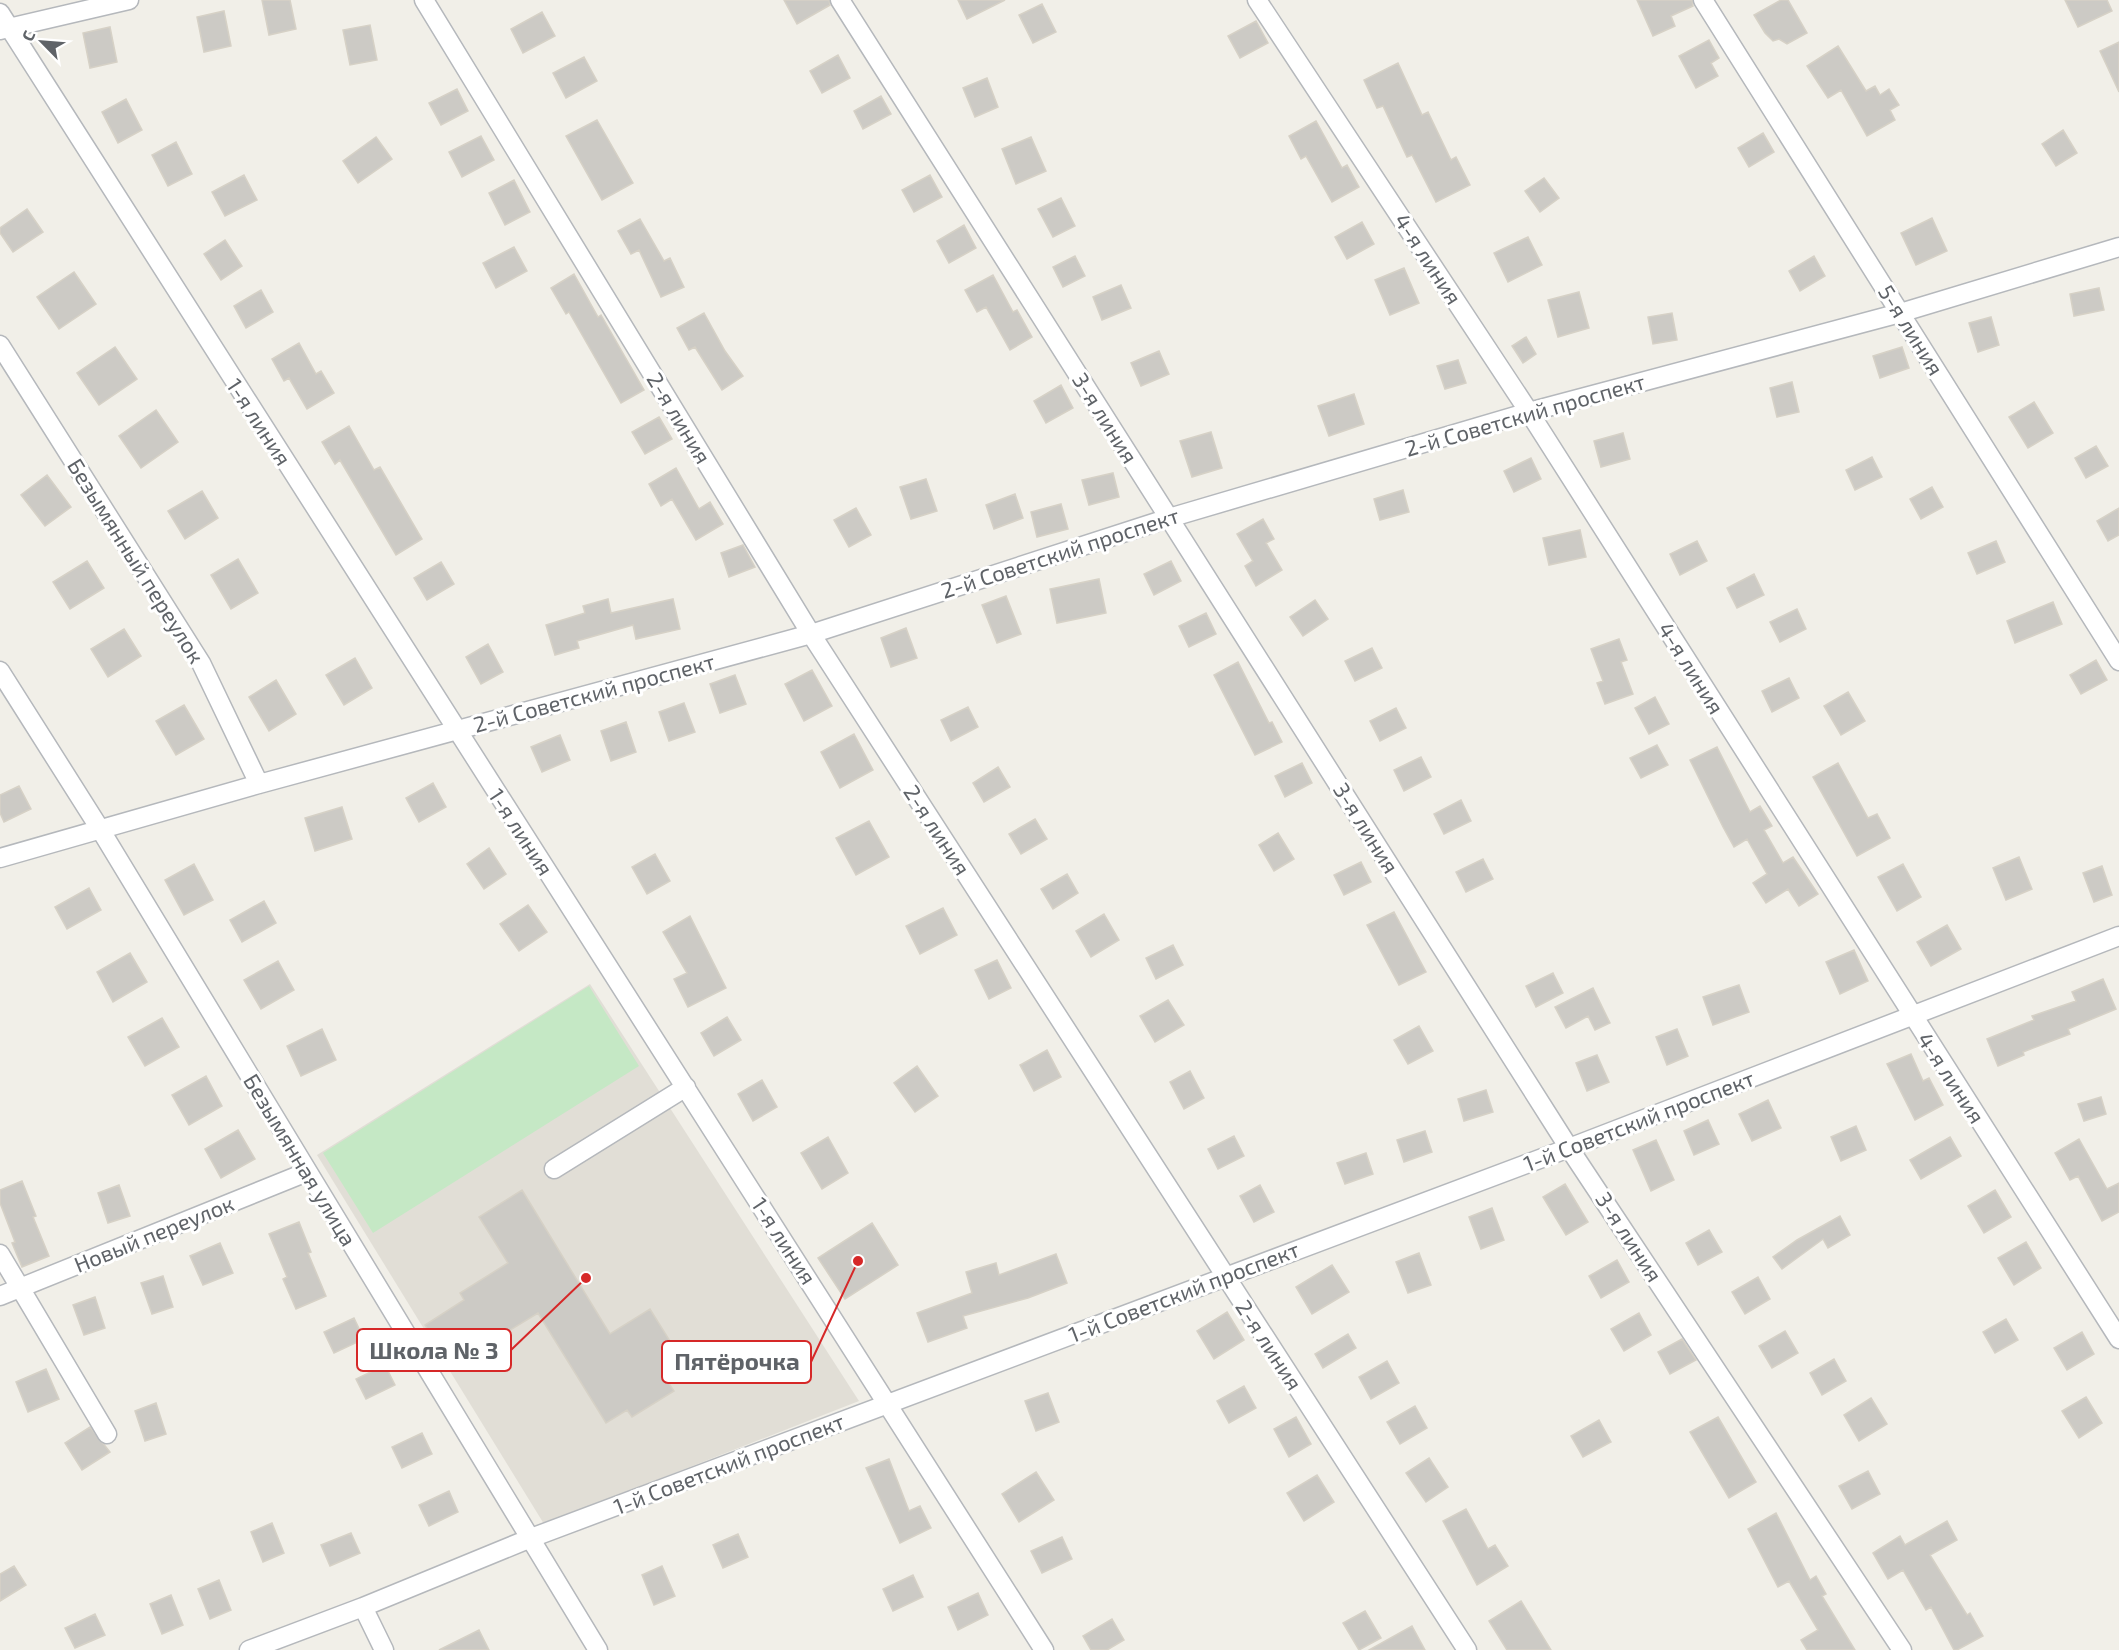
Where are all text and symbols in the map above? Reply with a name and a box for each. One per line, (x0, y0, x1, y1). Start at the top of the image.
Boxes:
north arrow (12, 12, 72, 72)
text: С (17, 27, 39, 44)
street label: 4-я линия (1390, 208, 1468, 309)
street label: 5-я линия (1874, 280, 1950, 379)
street label: 2-я линия (642, 367, 717, 468)
street label: 3-я линия (1068, 367, 1144, 468)
street label: 2-й Советский проспект (1402, 367, 1648, 461)
street label: 1-я линия (222, 373, 298, 470)
street label: Безымянный переулок (62, 453, 211, 668)
street label: 2-й Советский проспект (937, 501, 1182, 603)
street label: 4-я линия (1653, 617, 1730, 718)
street label: 2-й Советский проспект (470, 647, 717, 737)
street label: 3-я линия (1329, 777, 1405, 878)
street label: 2-я линия (899, 780, 977, 879)
street label: 1-я линия (484, 783, 560, 880)
street label: 4-я линия (1913, 1027, 1991, 1128)
street label: 1-й Советский проспект (1520, 1064, 1758, 1176)
street label: Безымянная улица (238, 1069, 363, 1251)
street label: 3-я линия (1591, 1187, 1668, 1286)
street label: Новый переулок (70, 1189, 238, 1278)
street label: 1-я линия (747, 1192, 823, 1289)
street label: 1-й Советский проспект (1065, 1235, 1303, 1347)
street label: 2-я линия (1231, 1295, 1309, 1394)
callout: Школа № 3 (357, 1329, 511, 1371)
text: Школа № 3 (369, 1335, 499, 1364)
callout: Пятёрочка (662, 1341, 811, 1383)
text: Пятёрочка (674, 1346, 800, 1375)
street label: 1-й Советский проспект (610, 1407, 848, 1519)

